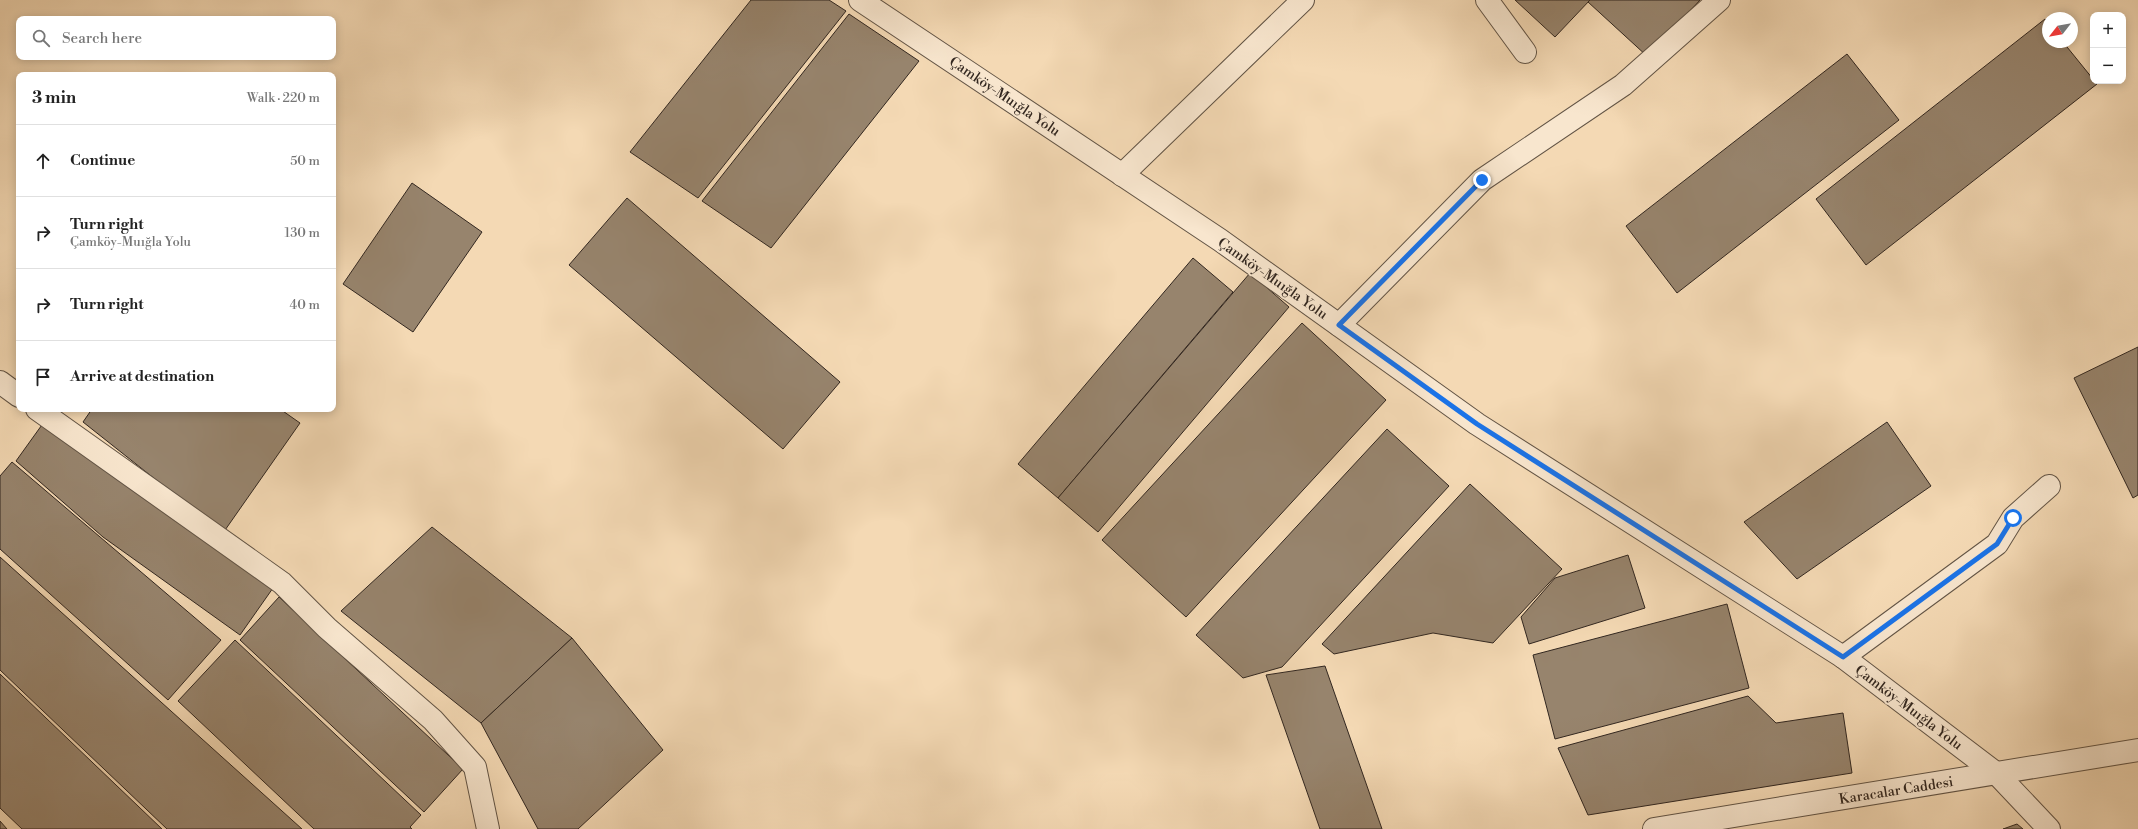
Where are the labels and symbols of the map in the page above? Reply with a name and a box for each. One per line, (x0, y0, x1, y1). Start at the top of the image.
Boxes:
north arrow (2042, 12, 2078, 48)
street label: Çamköy-Muığla Yolu (945, 53, 1063, 141)
route end (1473, 171, 1491, 189)
street label: Çamköy-Muığla Yolu (1214, 234, 1331, 324)
route start (2004, 509, 2022, 527)
street label: Çamköy-Muığla Yolu (1851, 661, 1966, 754)
street label: Karacalar Caddesi (1838, 773, 1955, 809)

